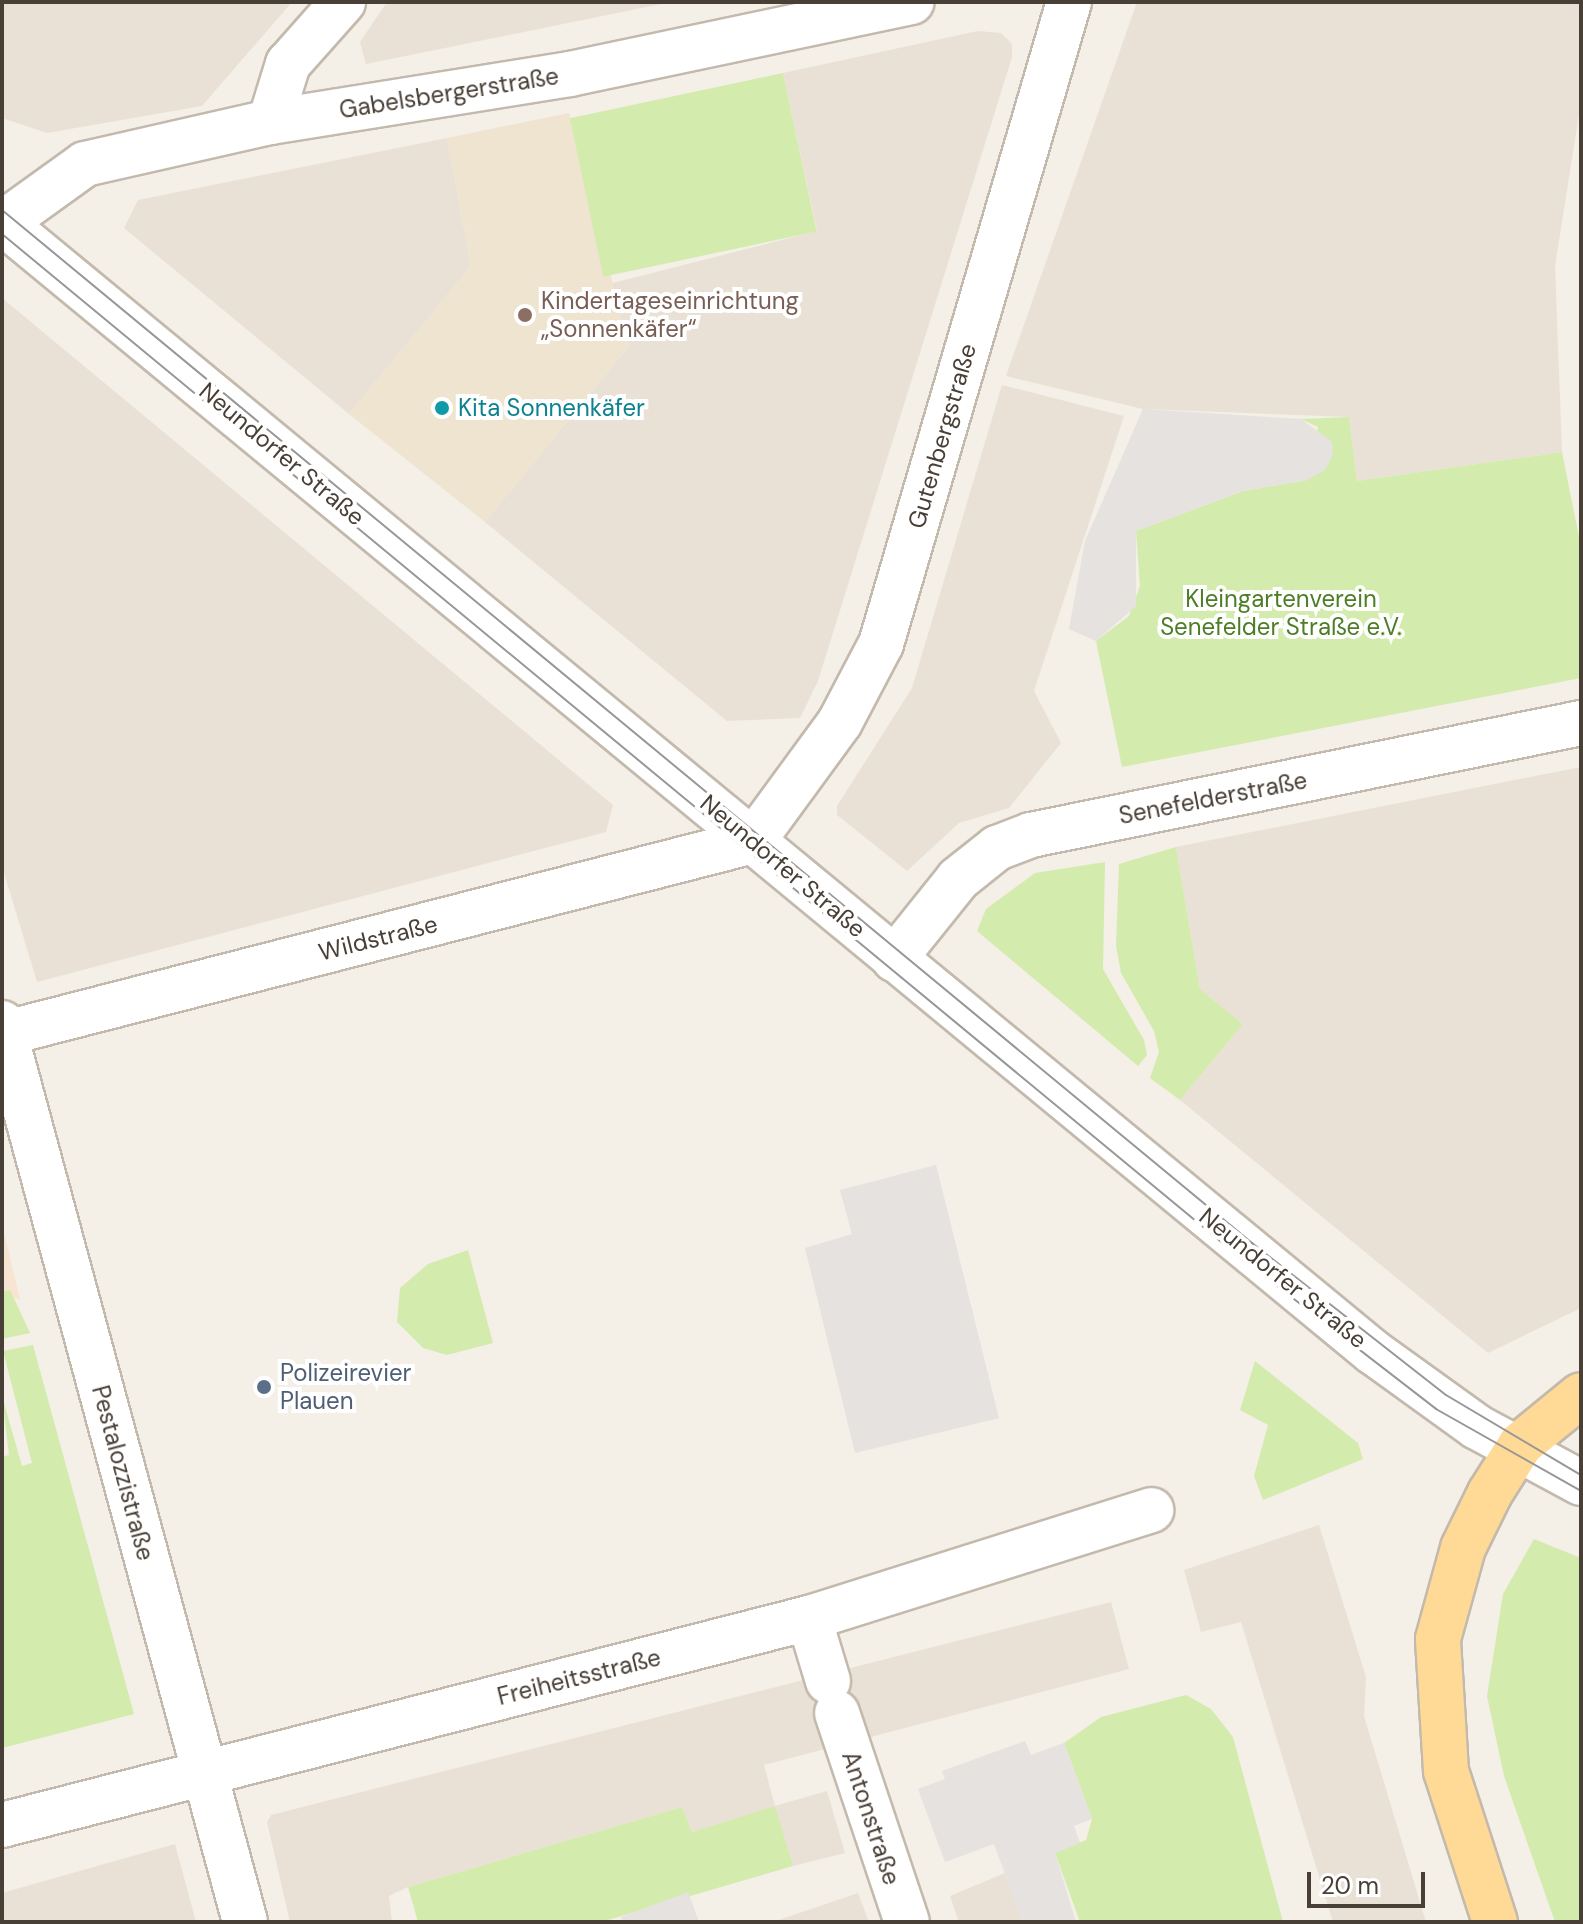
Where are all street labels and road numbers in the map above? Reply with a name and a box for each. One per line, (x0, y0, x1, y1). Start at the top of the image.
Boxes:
street label: Gabelsbergerstraße (337, 61, 561, 125)
street label: Gutenbergstraße (902, 340, 982, 532)
street label: Neundorfer Straße (193, 376, 371, 532)
street label: Senefelderstraße (1116, 766, 1310, 830)
street label: Neundorfer Straße (694, 788, 872, 944)
street label: Wildstraße (316, 909, 440, 967)
street label: Neundorfer Straße (1194, 1202, 1372, 1354)
street label: Pestalozzistraße (86, 1382, 160, 1564)
street label: Freiheitsstraße (494, 1643, 664, 1711)
street label: Antonstraße (836, 1748, 906, 1888)

